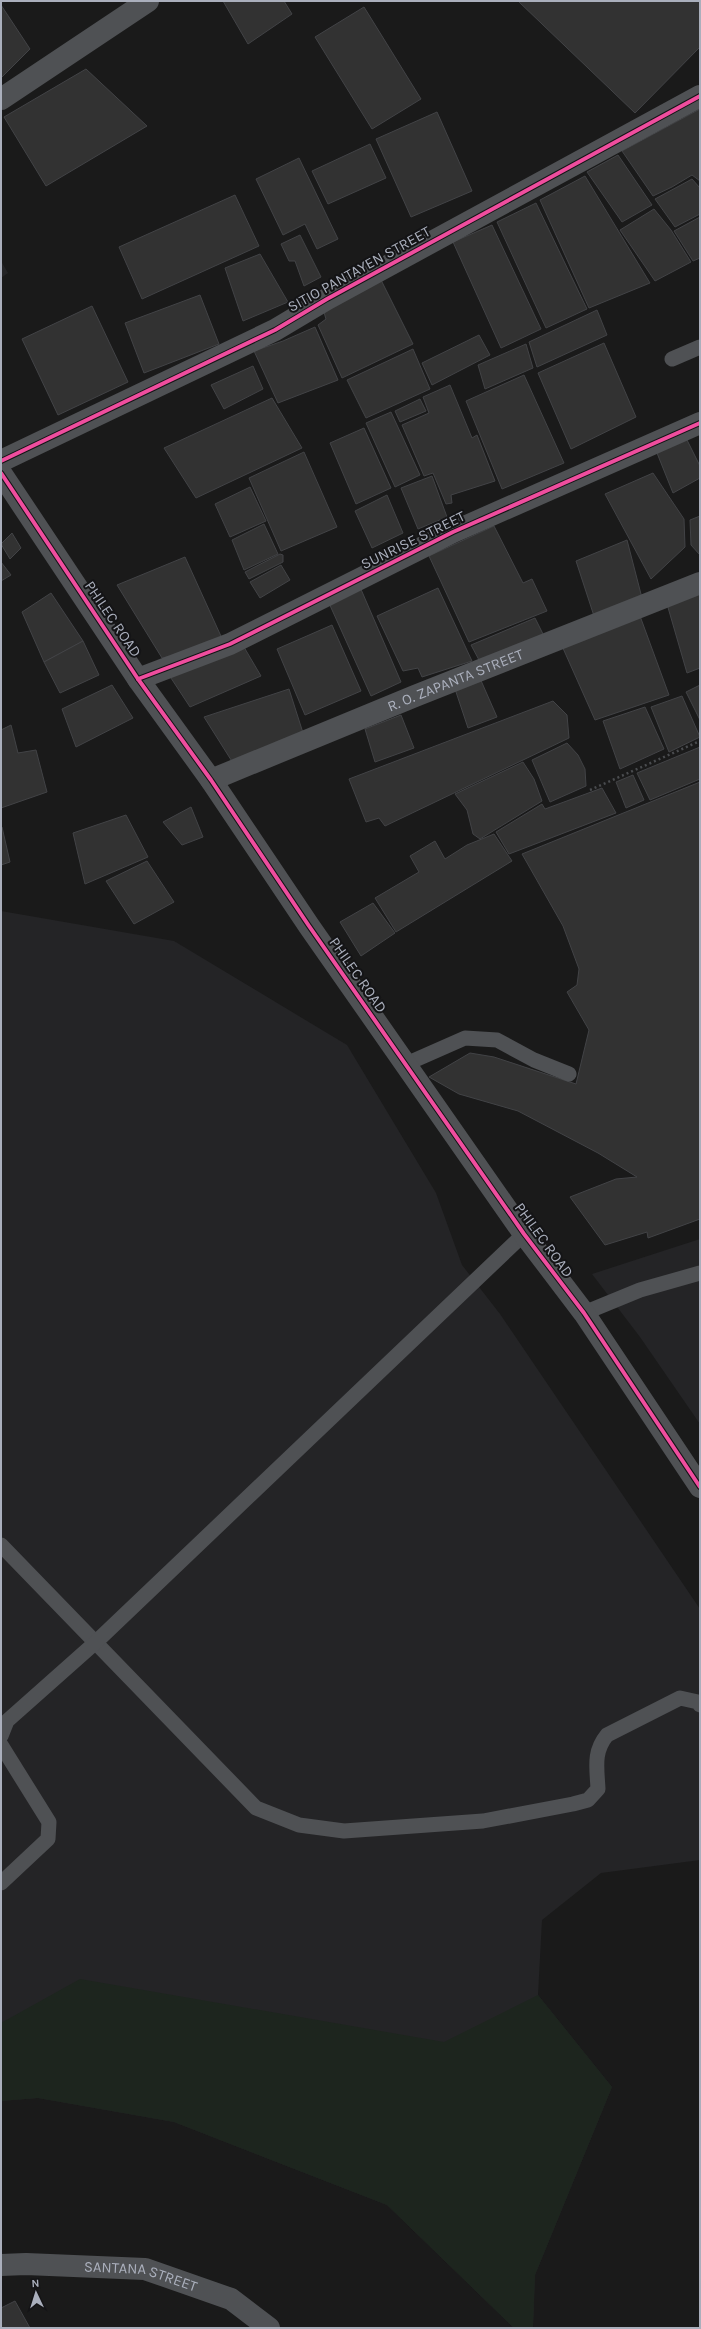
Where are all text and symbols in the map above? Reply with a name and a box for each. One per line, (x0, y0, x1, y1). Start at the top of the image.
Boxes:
street label: SITIO PANTAYEN STREET (284, 222, 434, 316)
street label: SUNRISE STREET (358, 507, 468, 573)
street label: PHILEC ROAD (81, 577, 145, 661)
street label: R. O. ZAPANTA STREET (385, 645, 526, 715)
street label: PHILEC ROAD (325, 934, 391, 1016)
street label: PHILEC ROAD (511, 1199, 577, 1281)
street label: SANTANA STREET (83, 2257, 200, 2296)
north arrow (16, 2273, 56, 2313)
text: N (31, 2277, 40, 2290)

